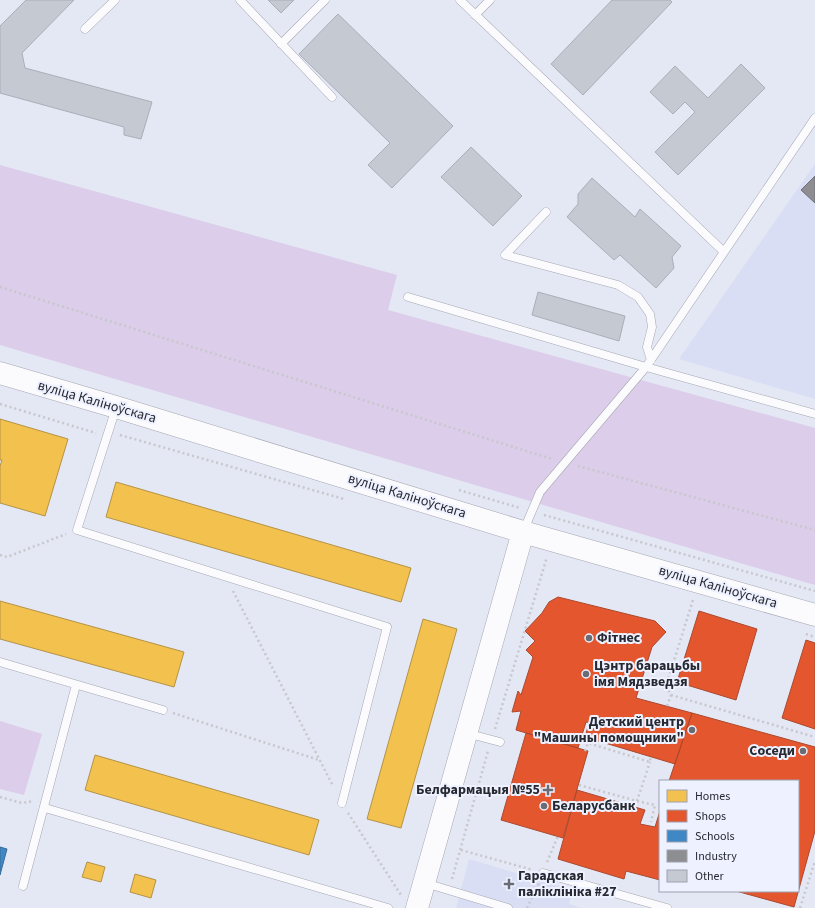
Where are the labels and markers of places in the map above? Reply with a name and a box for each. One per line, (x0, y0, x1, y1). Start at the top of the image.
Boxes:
place label: Фітнес (597, 628, 641, 648)
marker: Фітнес (584, 633, 594, 643)
place label: Цэнтр барацьбы імя Мядзведзя (594, 656, 700, 692)
marker: Цэнтр барацьбы імя Мядзведзя (581, 669, 591, 679)
place label: Детский центр "Машины помощники" (534, 712, 684, 748)
marker: Детский центр "Машины помощники" (687, 725, 697, 735)
place label: Соседи (749, 741, 795, 761)
marker: Соседи (798, 746, 808, 756)
place label: Белфармацыя №55 (416, 780, 540, 800)
marker: Белфармацыя №55 (543, 785, 553, 795)
place label: Беларусбанк (552, 796, 636, 816)
marker: Беларусбанк (539, 801, 549, 811)
place label: Гарадская паліклініка #27 (518, 866, 617, 902)
marker: Гарадская паліклініка #27 (503, 878, 515, 890)

